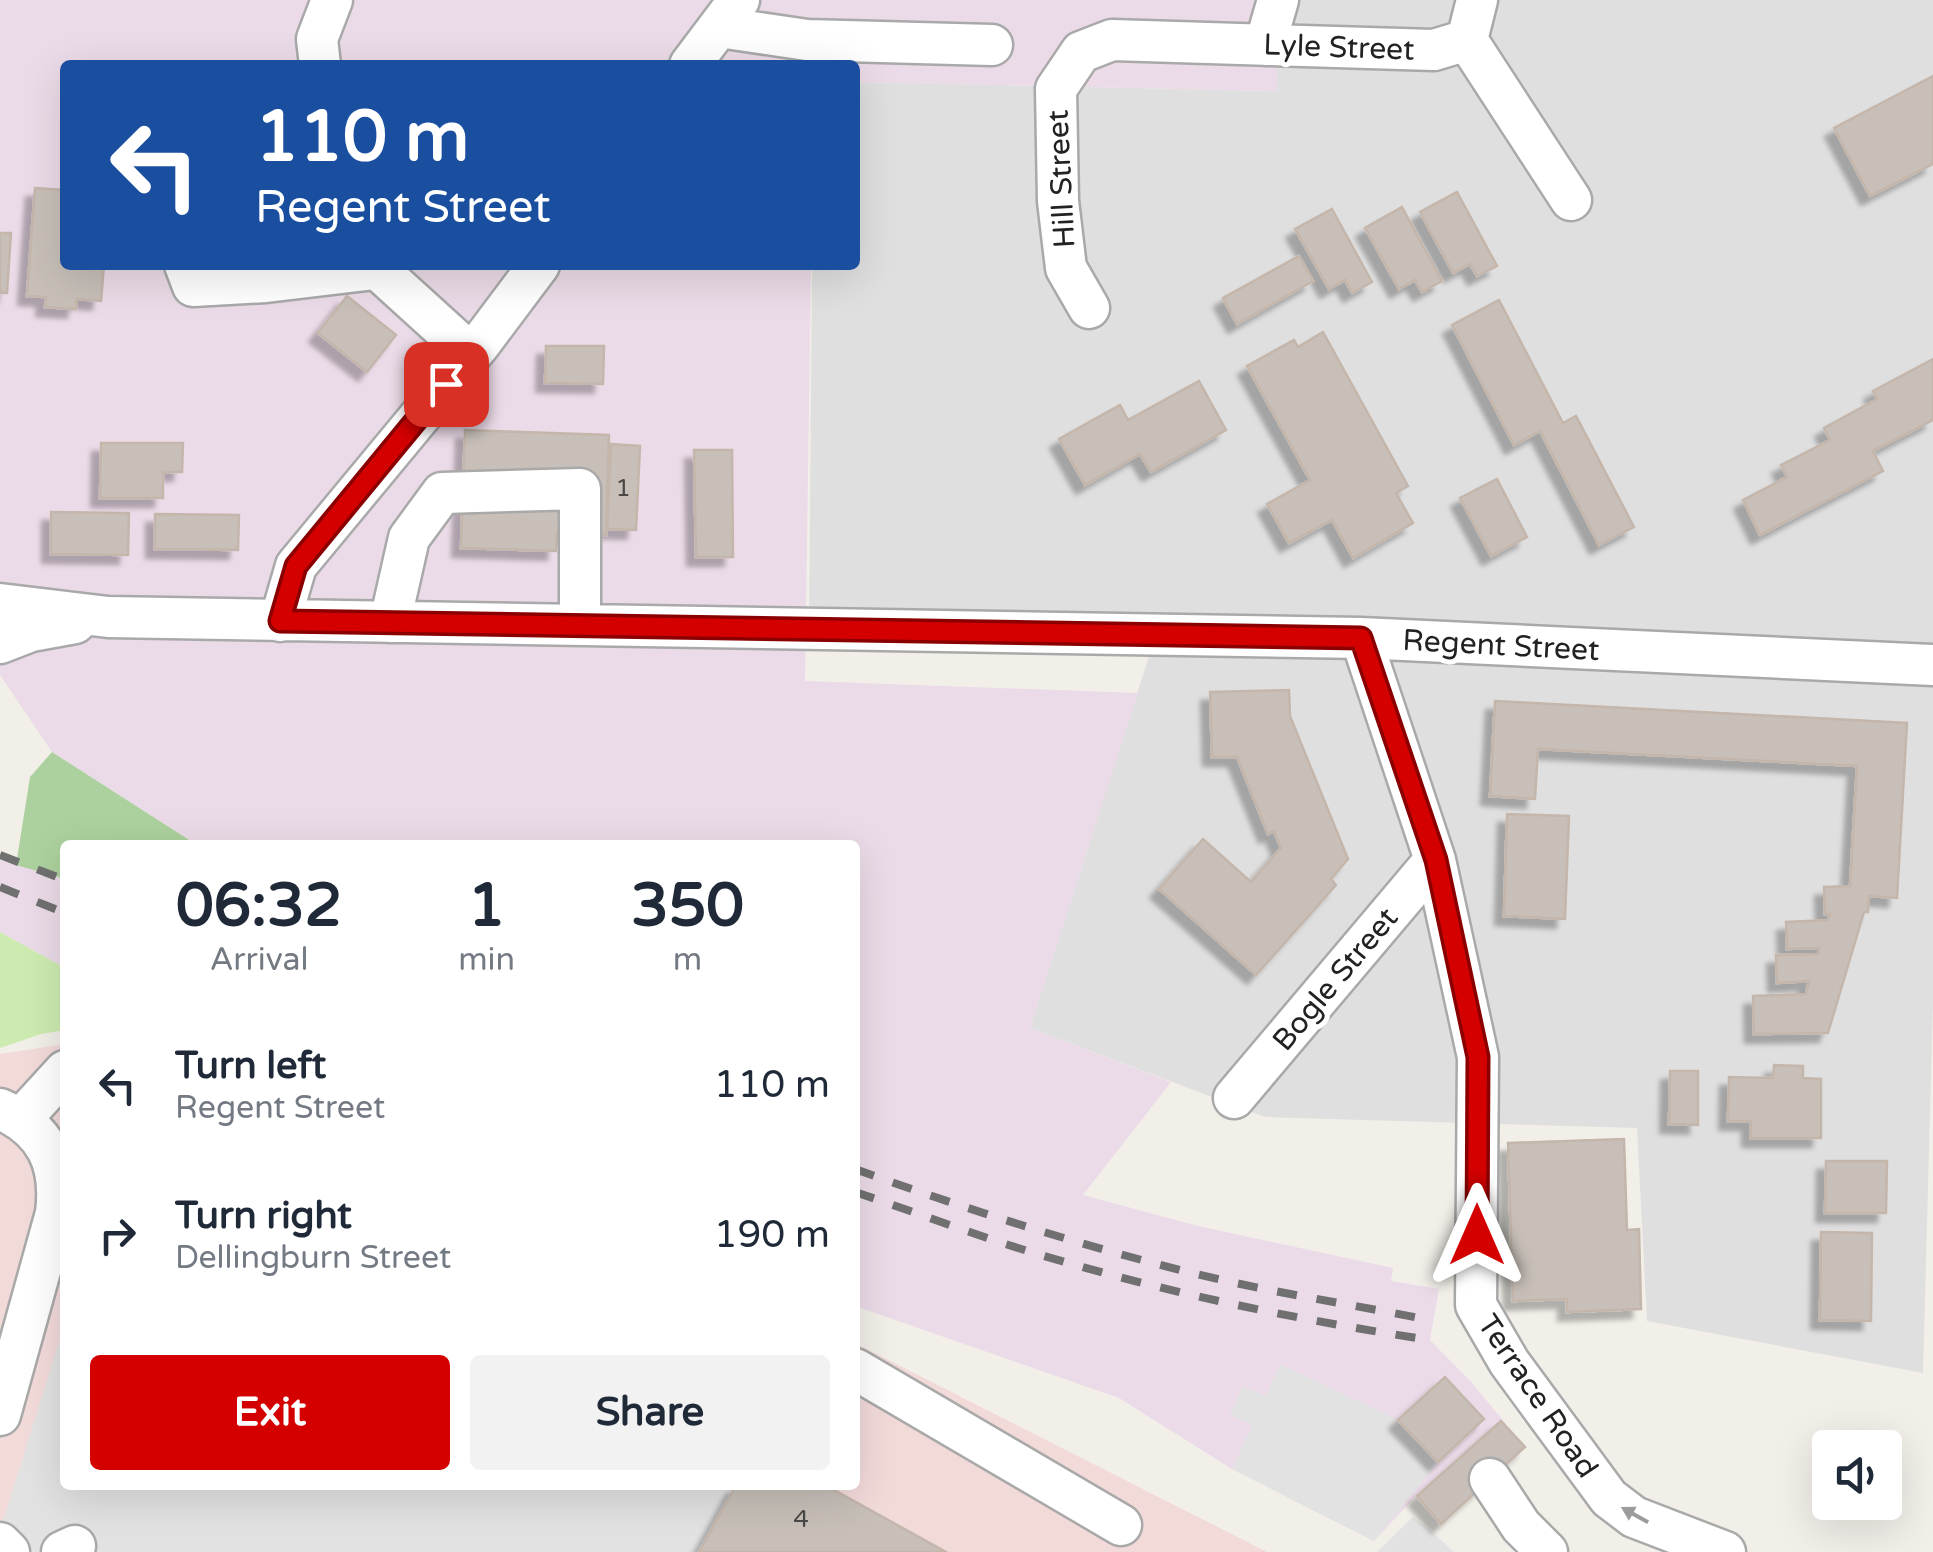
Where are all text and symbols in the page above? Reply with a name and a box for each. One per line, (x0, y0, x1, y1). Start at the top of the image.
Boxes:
street label: Lyle Street (1263, 26, 1415, 69)
text: 110 m (255, 96, 469, 180)
icon: left (90, 100, 220, 230)
street label: Hill Street (1039, 109, 1084, 249)
text: Regent Street (255, 181, 551, 235)
pin (404, 342, 489, 427)
icon: arrive (419, 357, 474, 412)
house number: 1 (615, 473, 631, 503)
street label: Regent Street (1402, 622, 1600, 669)
text: 06:32 (176, 870, 342, 942)
text: 1 (468, 870, 505, 942)
text: 350 (631, 870, 744, 942)
street label: Bogle Street (1265, 900, 1406, 1059)
text: Arrival (210, 941, 309, 979)
text: min (458, 941, 515, 979)
text: m (673, 941, 702, 979)
text: Turn left (175, 1043, 326, 1089)
icon: left (90, 1058, 145, 1113)
text: 110 m (714, 1062, 830, 1108)
text: Regent Street (175, 1089, 385, 1127)
position arrow (1425, 1183, 1529, 1287)
text: Turn right (175, 1193, 352, 1239)
icon: right (90, 1208, 145, 1263)
text: 190 m (714, 1212, 830, 1258)
text: Dellingburn Street (175, 1239, 451, 1277)
street label: Terrace Road (1469, 1307, 1606, 1485)
button: Exit (90, 1355, 450, 1470)
button: Share (470, 1355, 830, 1470)
map controls (1812, 1430, 1902, 1520)
button: sound (1812, 1430, 1902, 1520)
house number: 4 (793, 1504, 809, 1534)
one-way arrow (1621, 1506, 1649, 1524)

